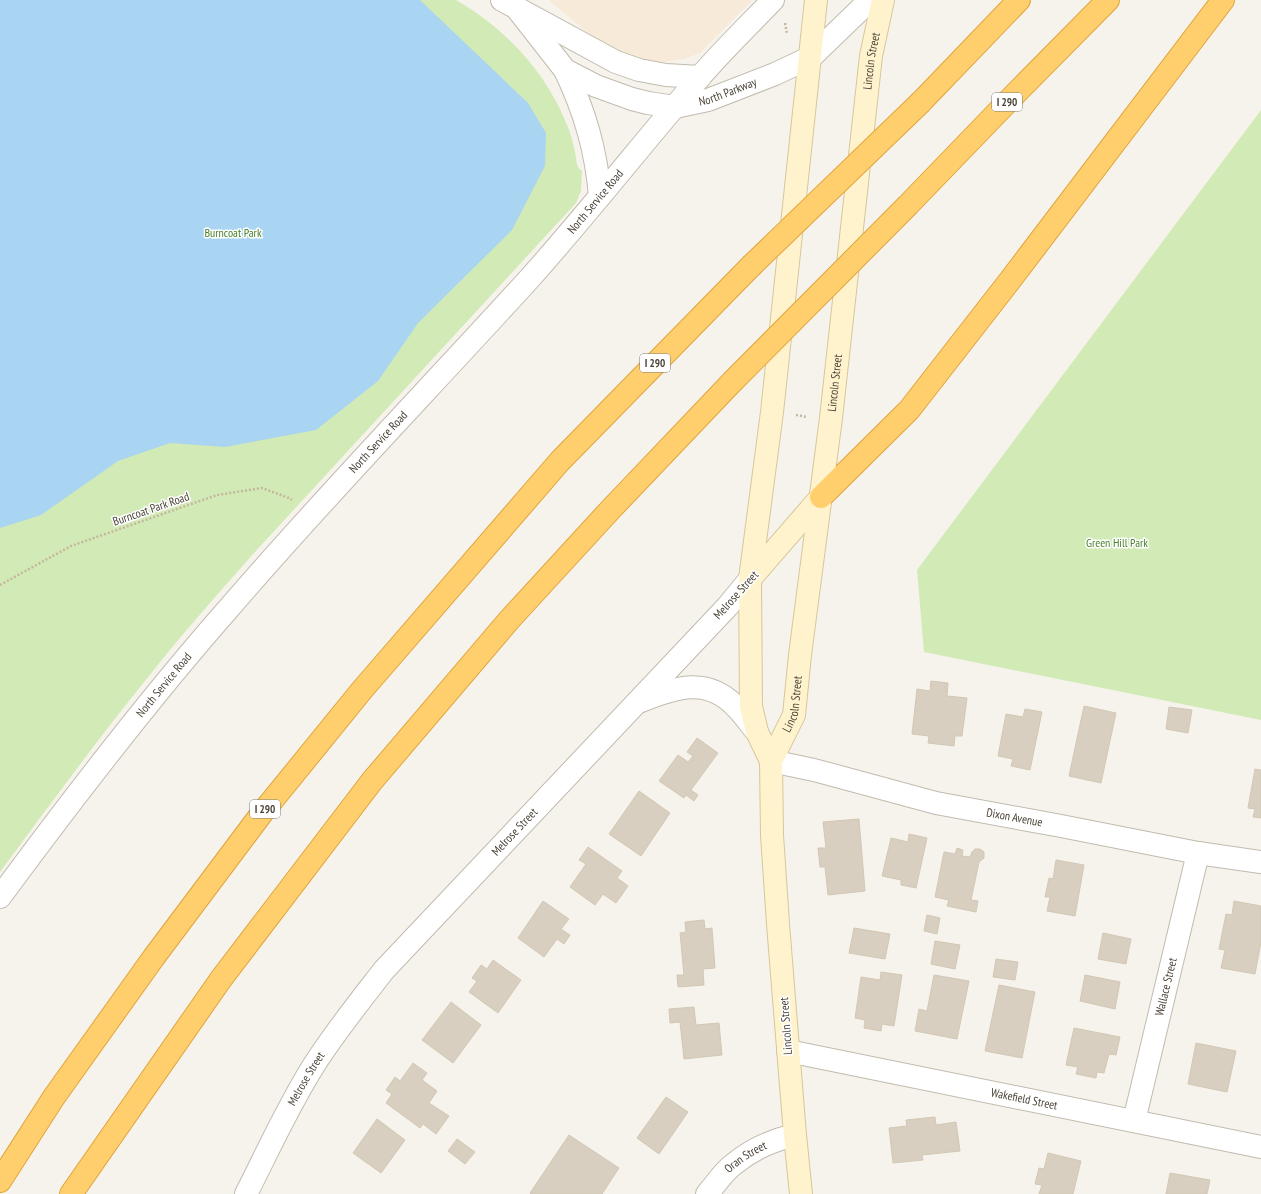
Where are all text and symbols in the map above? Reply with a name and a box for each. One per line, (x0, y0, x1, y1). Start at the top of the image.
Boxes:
street label: Lincoln Street (859, 30, 883, 90)
street label: North Parkway (697, 74, 759, 109)
road number: I 290 (992, 93, 1022, 111)
street label: North Service Road (564, 166, 626, 237)
park label: Burncoat Park (204, 225, 262, 240)
street label: Lincoln Street (824, 353, 845, 412)
road number: I 290 (640, 354, 670, 372)
street label: North Service Road (345, 408, 410, 476)
street label: Burncoat Park Road (111, 488, 191, 529)
park label: Green Hill Park (1086, 535, 1148, 550)
street label: Melrose Street (710, 567, 762, 622)
street label: North Service Road (133, 649, 194, 720)
street label: Lincoln Street (779, 674, 805, 734)
road number: I 290 (250, 800, 280, 818)
street label: Melrose Street (488, 804, 541, 859)
street label: Dixon Avenue (985, 804, 1044, 829)
street label: Wallace Street (1151, 955, 1180, 1017)
street label: Lincoln Street (776, 996, 795, 1055)
street label: Melrose Street (284, 1048, 328, 1108)
street label: Wakefield Street (990, 1084, 1060, 1113)
street label: Oran Street (721, 1137, 769, 1176)

